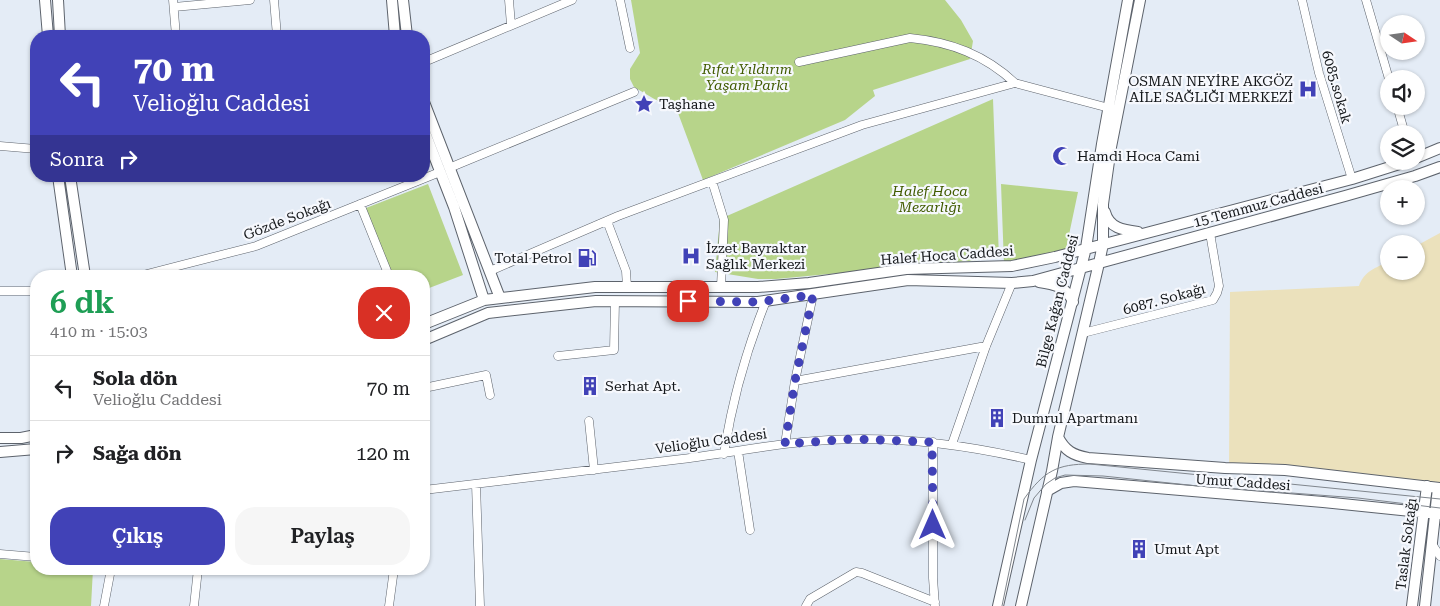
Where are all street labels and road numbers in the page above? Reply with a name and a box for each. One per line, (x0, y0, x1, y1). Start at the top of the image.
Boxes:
street label: 6085.sokak (1319, 49, 1355, 125)
street label: 15 Temmuz Caddesi (1191, 180, 1325, 230)
street label: Gözde Sokağı (241, 195, 334, 243)
street label: Bilge Kağan Caddesi (1033, 232, 1081, 369)
street label: Halef Hoca Caddesi (880, 242, 1015, 268)
street label: 6087. Sokağı (1121, 280, 1207, 318)
street label: Velioğlu Caddesi (654, 425, 768, 457)
street label: Umut Caddesi (1195, 471, 1292, 493)
street label: Taslak Sokağı (1392, 496, 1420, 591)

